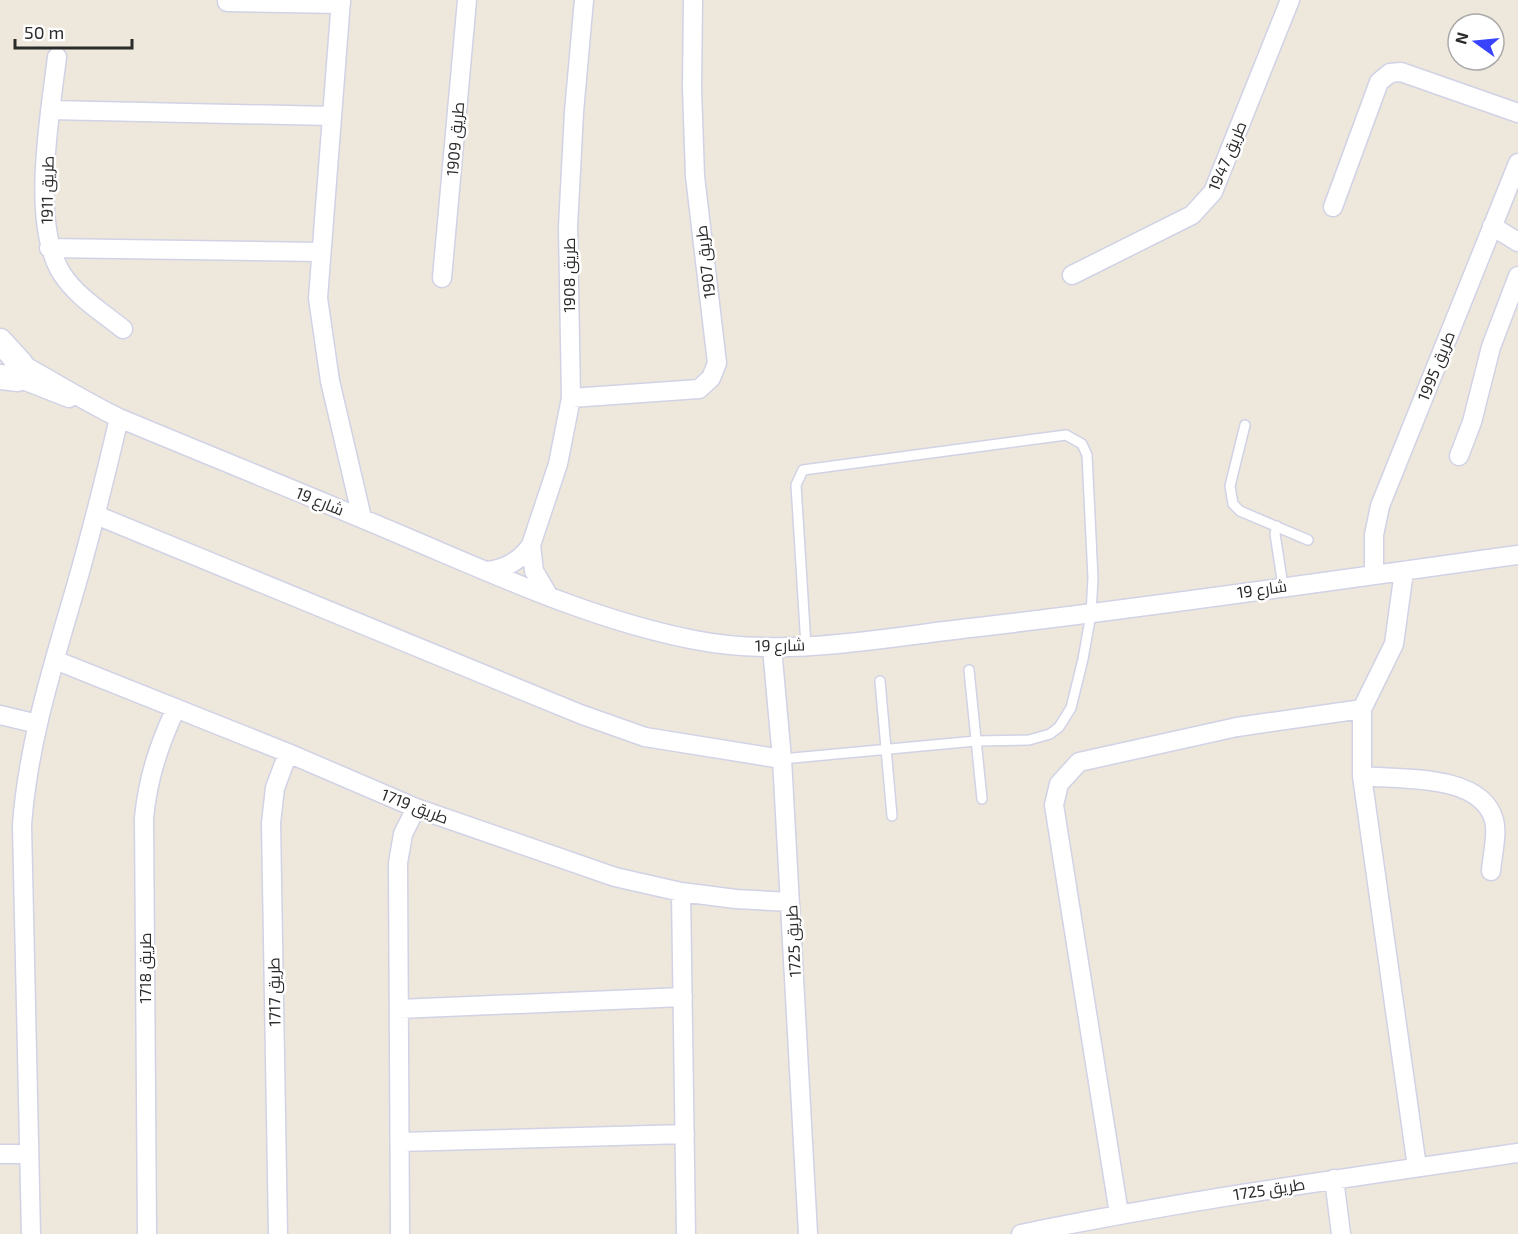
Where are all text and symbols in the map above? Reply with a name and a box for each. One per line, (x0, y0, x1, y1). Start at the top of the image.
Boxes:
scale bar (15, 12, 132, 50)
north arrow (1446, 12, 1506, 72)
text: 50 m (24, 21, 64, 43)
text: N (1450, 30, 1472, 46)
street label: طريق 1909 (442, 101, 469, 177)
street label: طريق 1947 (1203, 118, 1252, 194)
street label: طريق 1911 (36, 156, 59, 224)
street label: طريق 1907 (691, 224, 720, 300)
street label: طريق 1908 (559, 237, 580, 313)
street label: طريق 1995 (1413, 328, 1460, 404)
street label: شارع 19 (292, 482, 347, 522)
street label: شارع 19 (1236, 576, 1288, 604)
street label: شارع 19 (755, 635, 805, 657)
street label: طريق 1719 (378, 784, 451, 829)
street label: طريق 1725 (781, 904, 806, 978)
street label: طريق 1718 (135, 933, 156, 1003)
street label: طريق 1717 (263, 957, 286, 1027)
street label: طريق 1725 (1232, 1173, 1306, 1206)

